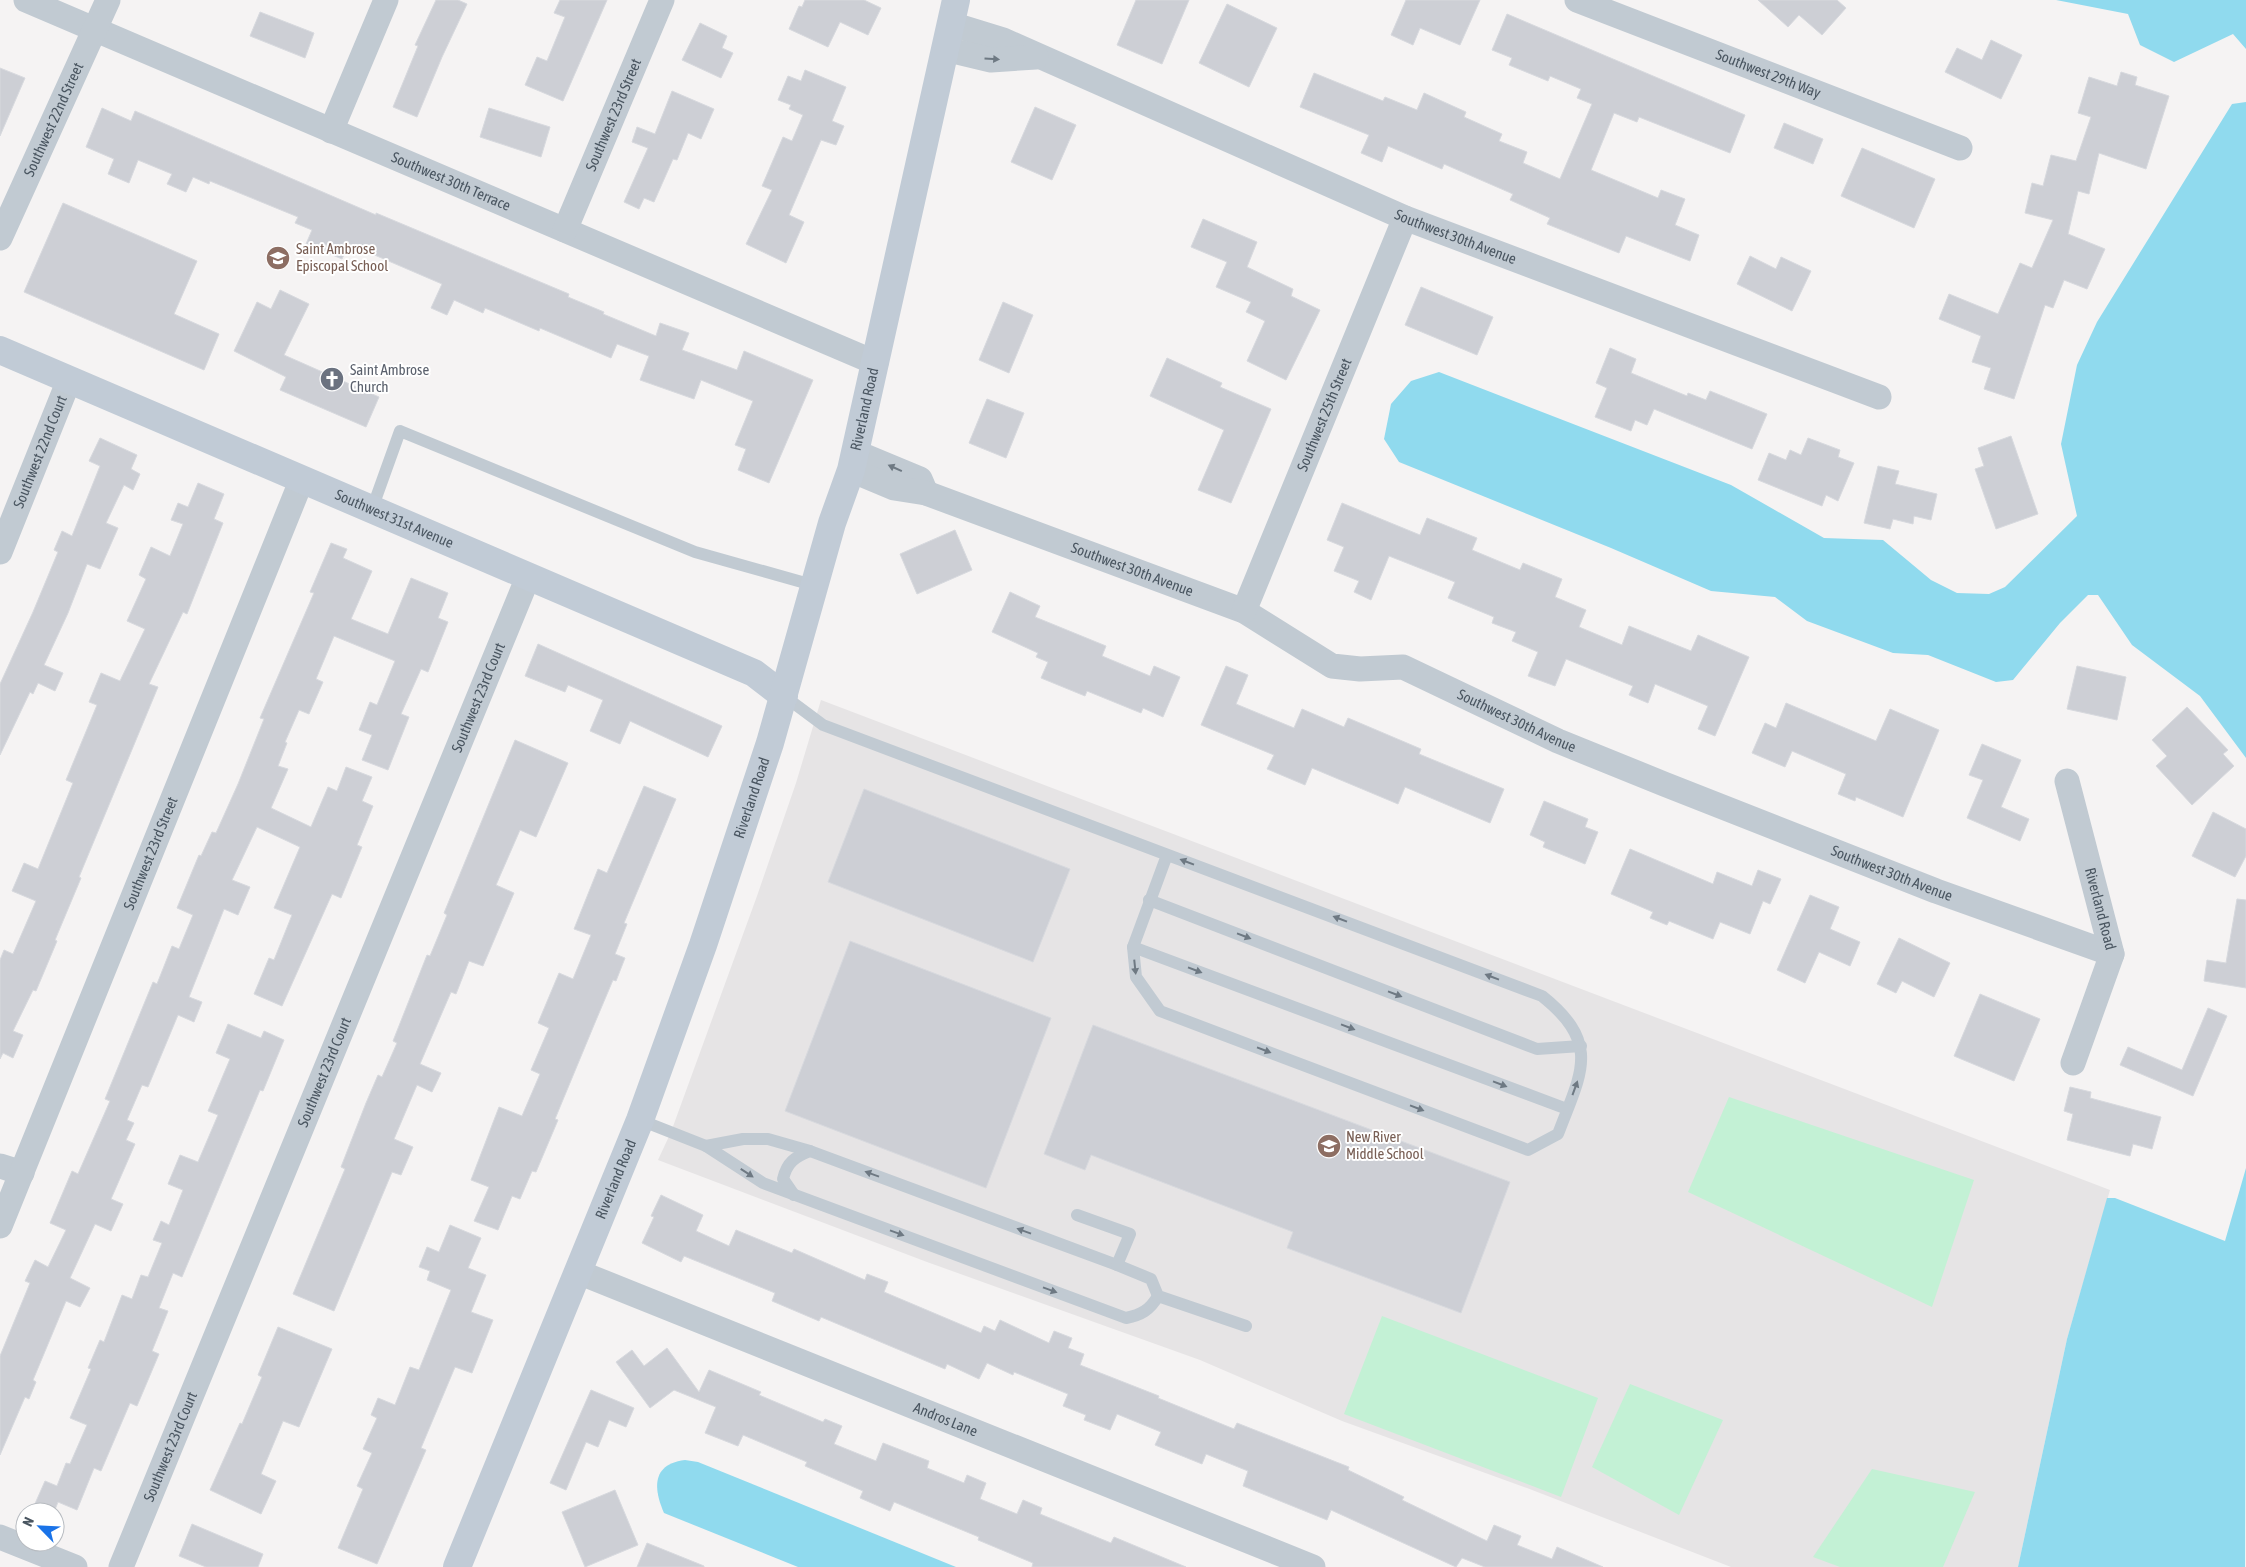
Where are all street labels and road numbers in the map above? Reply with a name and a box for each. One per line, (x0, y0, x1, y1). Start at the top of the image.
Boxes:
street label: Southwest 29th Way (1714, 46, 1823, 101)
street label: Southwest 23rd Street (582, 56, 644, 173)
street label: Southwest 22nd Street (20, 60, 86, 179)
street label: Southwest 30th Terrace (389, 148, 513, 214)
street label: Southwest 30th Avenue (1392, 206, 1519, 267)
street label: Southwest 25th Street (1293, 356, 1355, 474)
street label: Riverland Road (847, 366, 882, 452)
street label: Southwest 22nd Court (10, 393, 70, 510)
street label: Southwest 31st Avenue (333, 486, 456, 551)
street label: Southwest 30th Avenue (1069, 539, 1196, 600)
street label: Southwest 23rd Court (448, 640, 508, 755)
street label: Southwest 30th Avenue (1455, 685, 1579, 755)
street label: Riverland Road (730, 755, 773, 840)
street label: Southwest 23rd Street (120, 794, 181, 912)
street label: Southwest 30th Avenue (1829, 842, 1955, 904)
street label: Riverland Road (2082, 866, 2120, 952)
street label: Southwest 23rd Court (294, 1015, 354, 1129)
street label: Riverland Road (591, 1137, 639, 1221)
street label: Southwest 23rd Court (140, 1389, 200, 1504)
street label: Andros Lane (911, 1399, 980, 1440)

